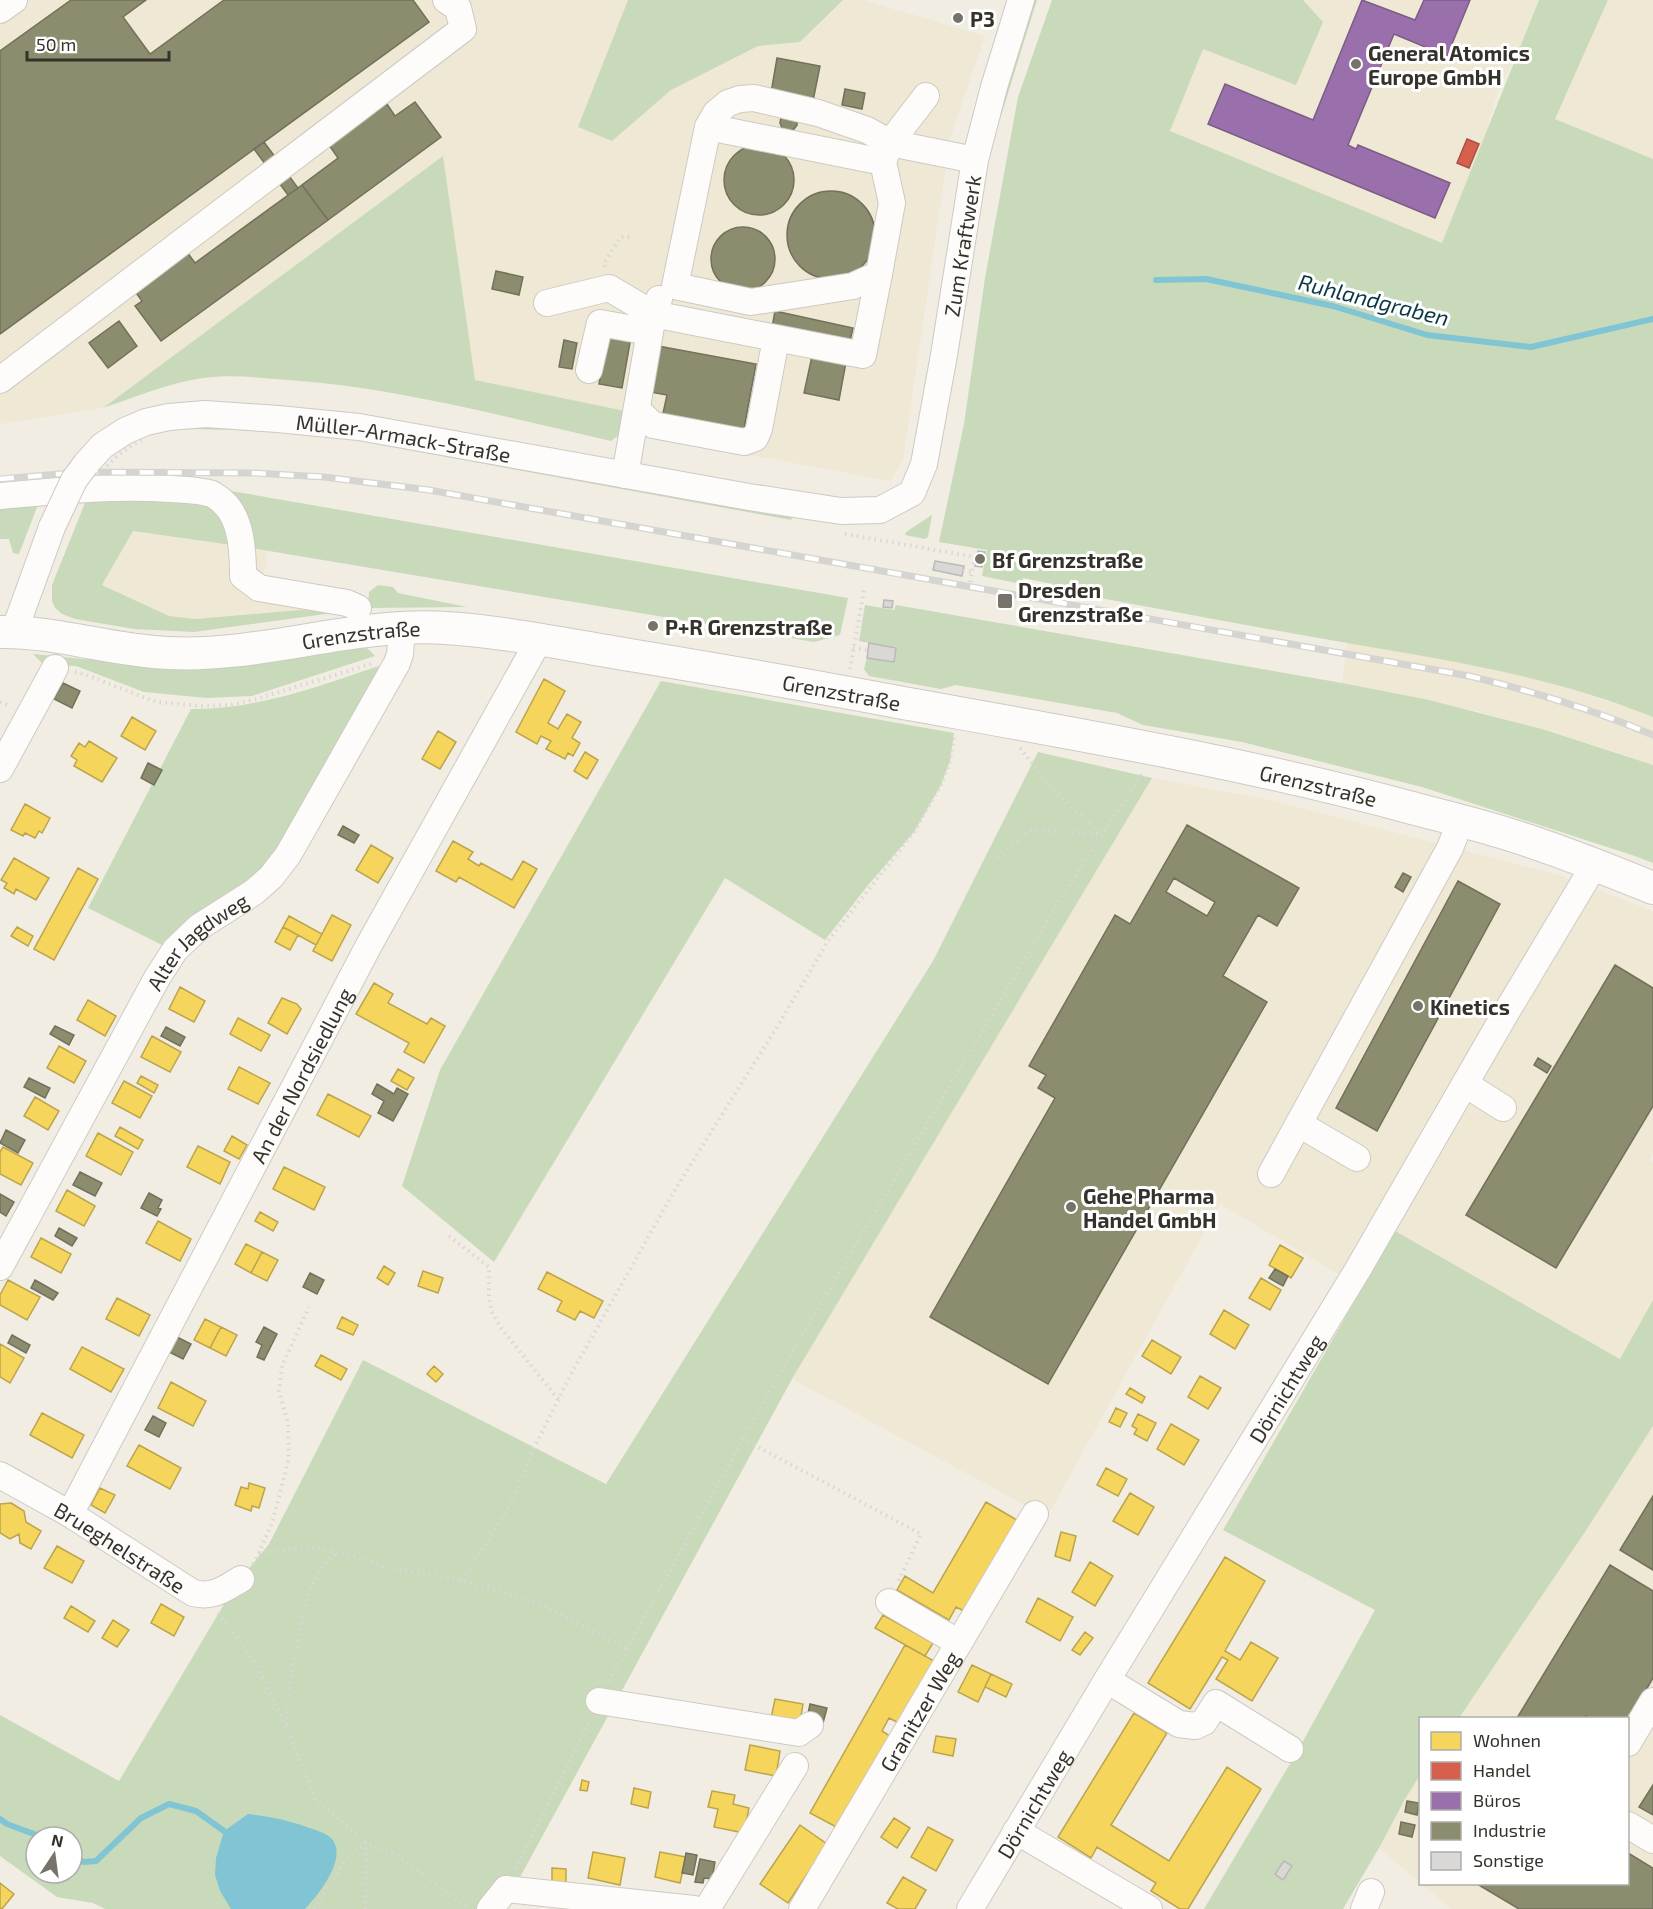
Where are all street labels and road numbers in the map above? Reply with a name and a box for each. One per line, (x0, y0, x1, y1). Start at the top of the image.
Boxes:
street label: Zum Kraftwerk (938, 173, 985, 318)
street label: Müller-Armack-Straße (295, 408, 513, 467)
street label: Grenzstraße (300, 615, 421, 653)
street label: Grenzstraße (781, 669, 903, 715)
street label: Grenzstraße (1258, 759, 1380, 811)
street label: Alter Jagdweg (141, 887, 253, 994)
street label: An der Nordsiedlung (244, 983, 357, 1167)
street label: Dörnichtweg (1243, 1329, 1328, 1447)
street label: Brueghelstraße (51, 1496, 190, 1597)
street label: Granitzer Weg (874, 1646, 964, 1776)
street label: Dörnichtweg (991, 1744, 1075, 1862)

